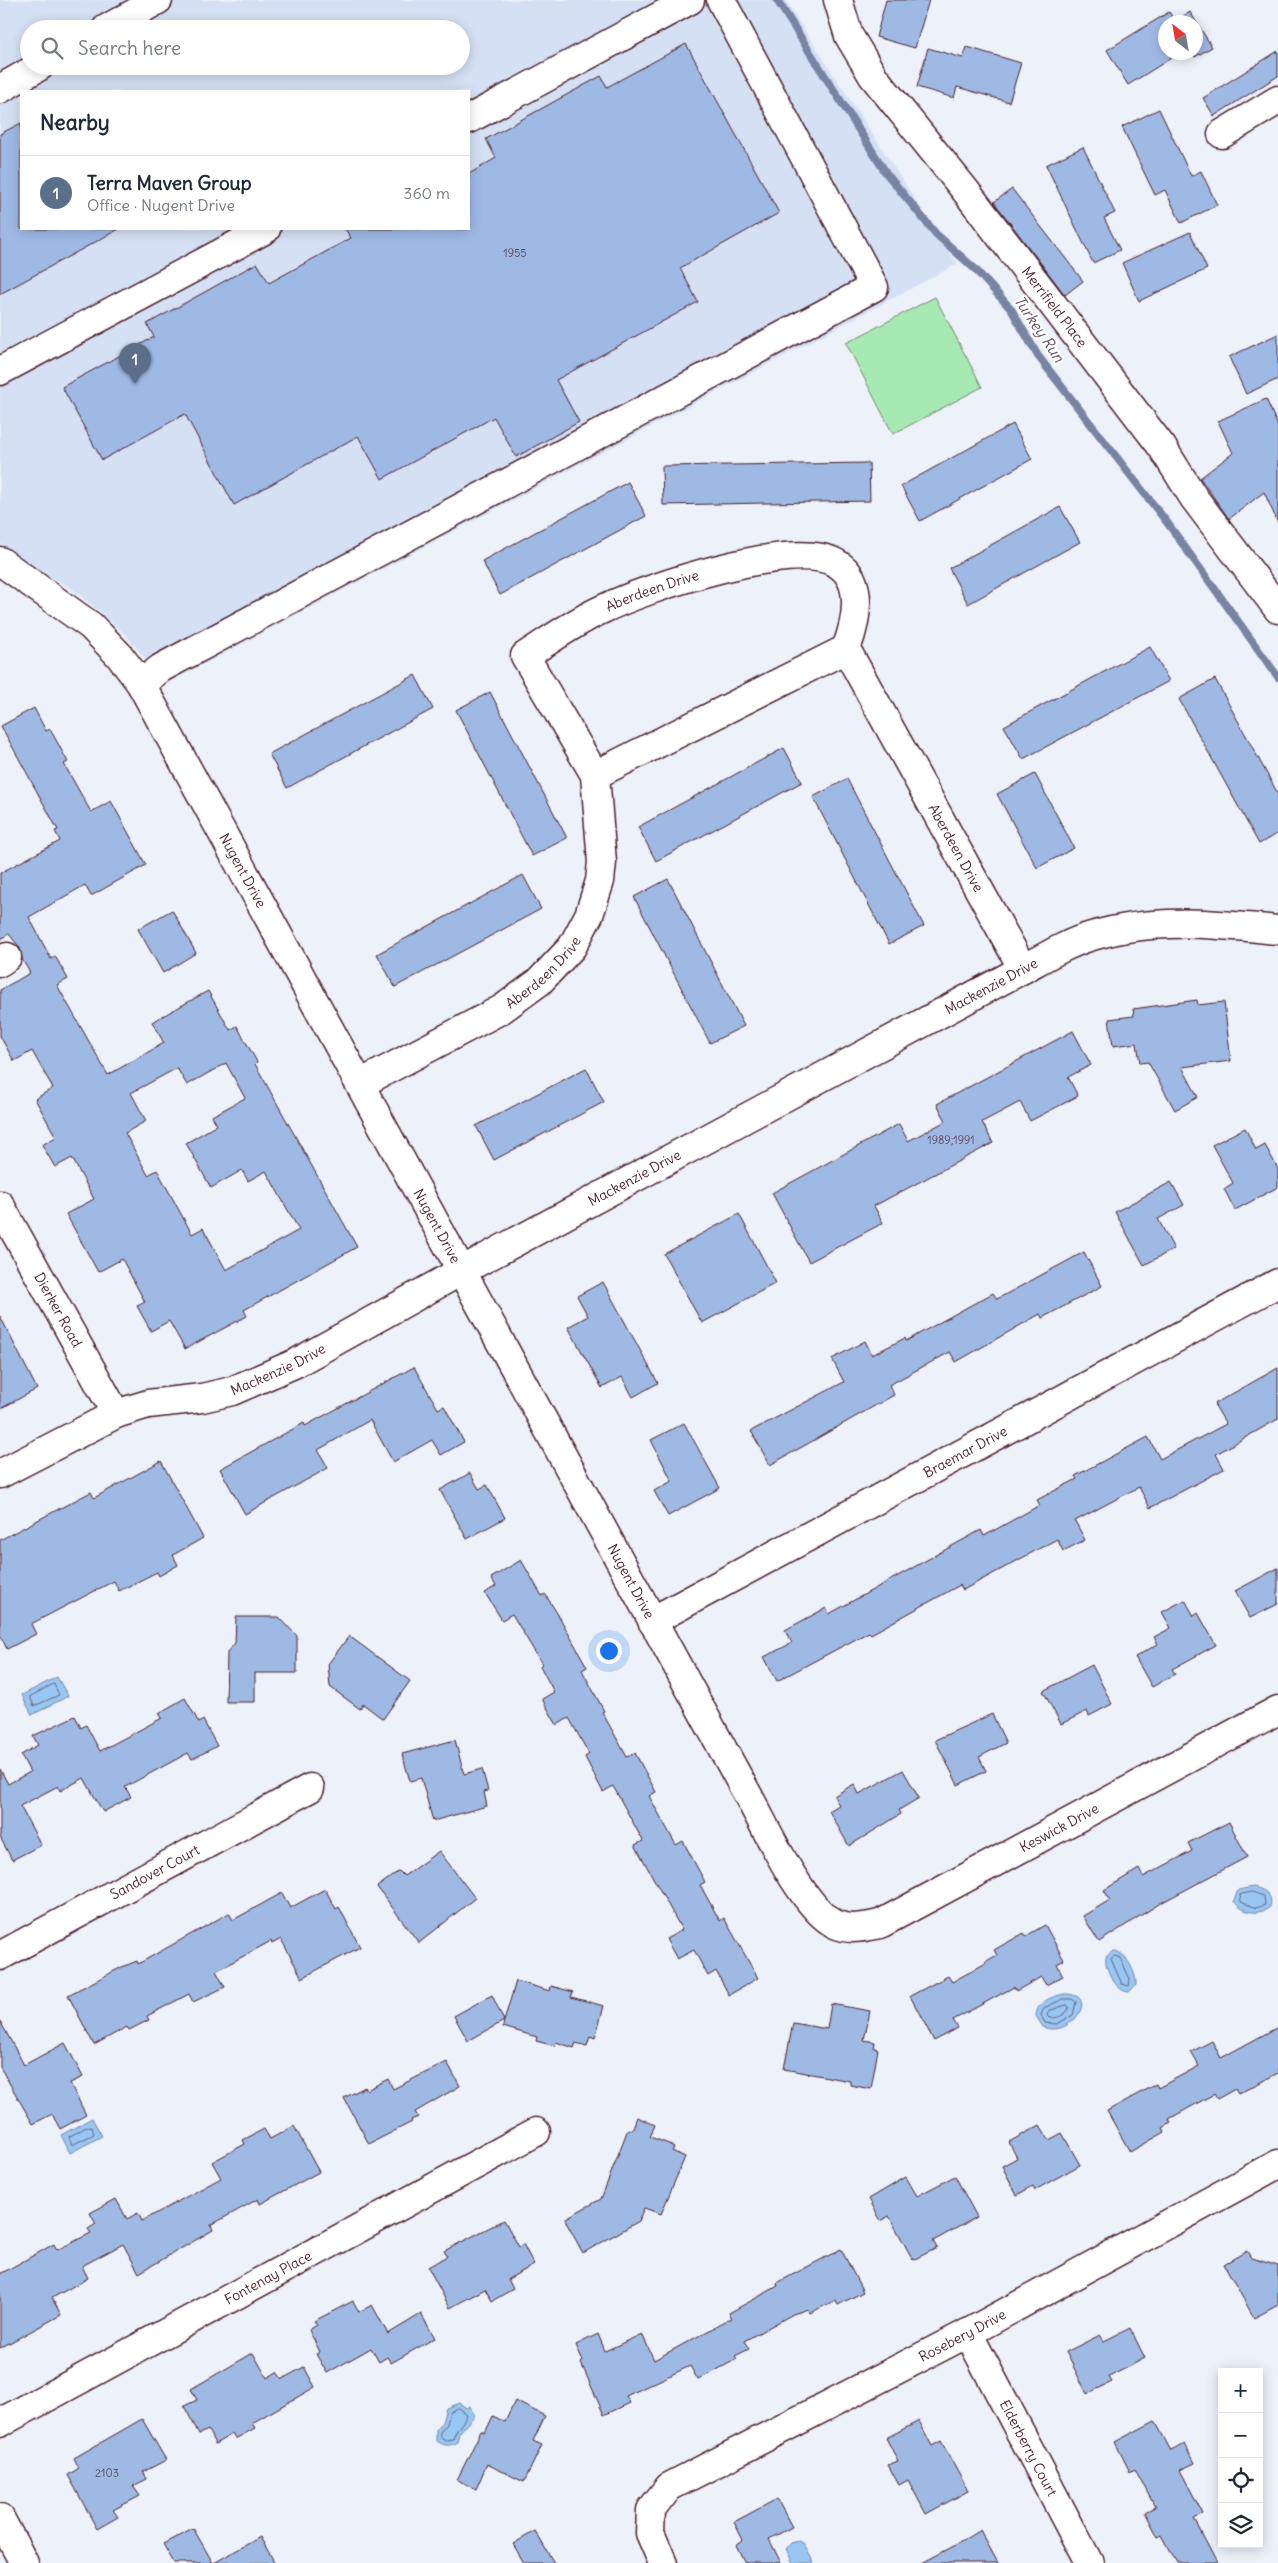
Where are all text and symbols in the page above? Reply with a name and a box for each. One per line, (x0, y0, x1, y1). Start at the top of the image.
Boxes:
north arrow (1158, 15, 1203, 60)
search box (20, 20, 470, 75)
icon: search (38, 34, 66, 62)
text: Search here (78, 36, 181, 60)
text: Nearby (40, 109, 110, 136)
text: Terra Maven Group (87, 171, 252, 195)
text: 1 (53, 183, 59, 203)
text: 360 m (403, 183, 450, 203)
text: Office · Nugent Drive (87, 195, 235, 215)
house number: 1955 (503, 246, 527, 260)
street label: Merrifield Place (1018, 263, 1091, 351)
water label: Turkey Run (1010, 292, 1069, 366)
pin: 1 (119, 343, 151, 384)
street label: Aberdeen Drive (603, 566, 701, 616)
street label: Aberdeen Drive (924, 801, 988, 895)
street label: Nugent Drive (215, 830, 270, 911)
street label: Aberdeen Drive (502, 934, 585, 1012)
street label: Mackenzie Drive (942, 954, 1041, 1018)
house number: 1989;1991 (927, 1133, 975, 1147)
street label: Mackenzie Drive (585, 1146, 684, 1210)
street label: Nugent Drive (409, 1185, 465, 1266)
street label: Dierker Road (30, 1269, 86, 1351)
street label: Mackenzie Drive (228, 1339, 329, 1400)
street label: Braemar Drive (920, 1422, 1010, 1482)
street label: Nugent Drive (604, 1541, 659, 1622)
your location (596, 1638, 622, 1664)
street label: Keswick Drive (1016, 1799, 1102, 1856)
street label: Sandover Court (107, 1841, 203, 1904)
street label: Fontenay Place (221, 2247, 315, 2308)
street label: Rosebery Drive (916, 2305, 1009, 2366)
map controls (1218, 2368, 1263, 2548)
button: + (1218, 2368, 1263, 2413)
street label: Elderberry Court (996, 2397, 1061, 2500)
button: − (1218, 2413, 1263, 2458)
button: locate (1218, 2458, 1263, 2503)
house number: 2103 (95, 2466, 119, 2480)
button: layers (1218, 2503, 1263, 2548)

